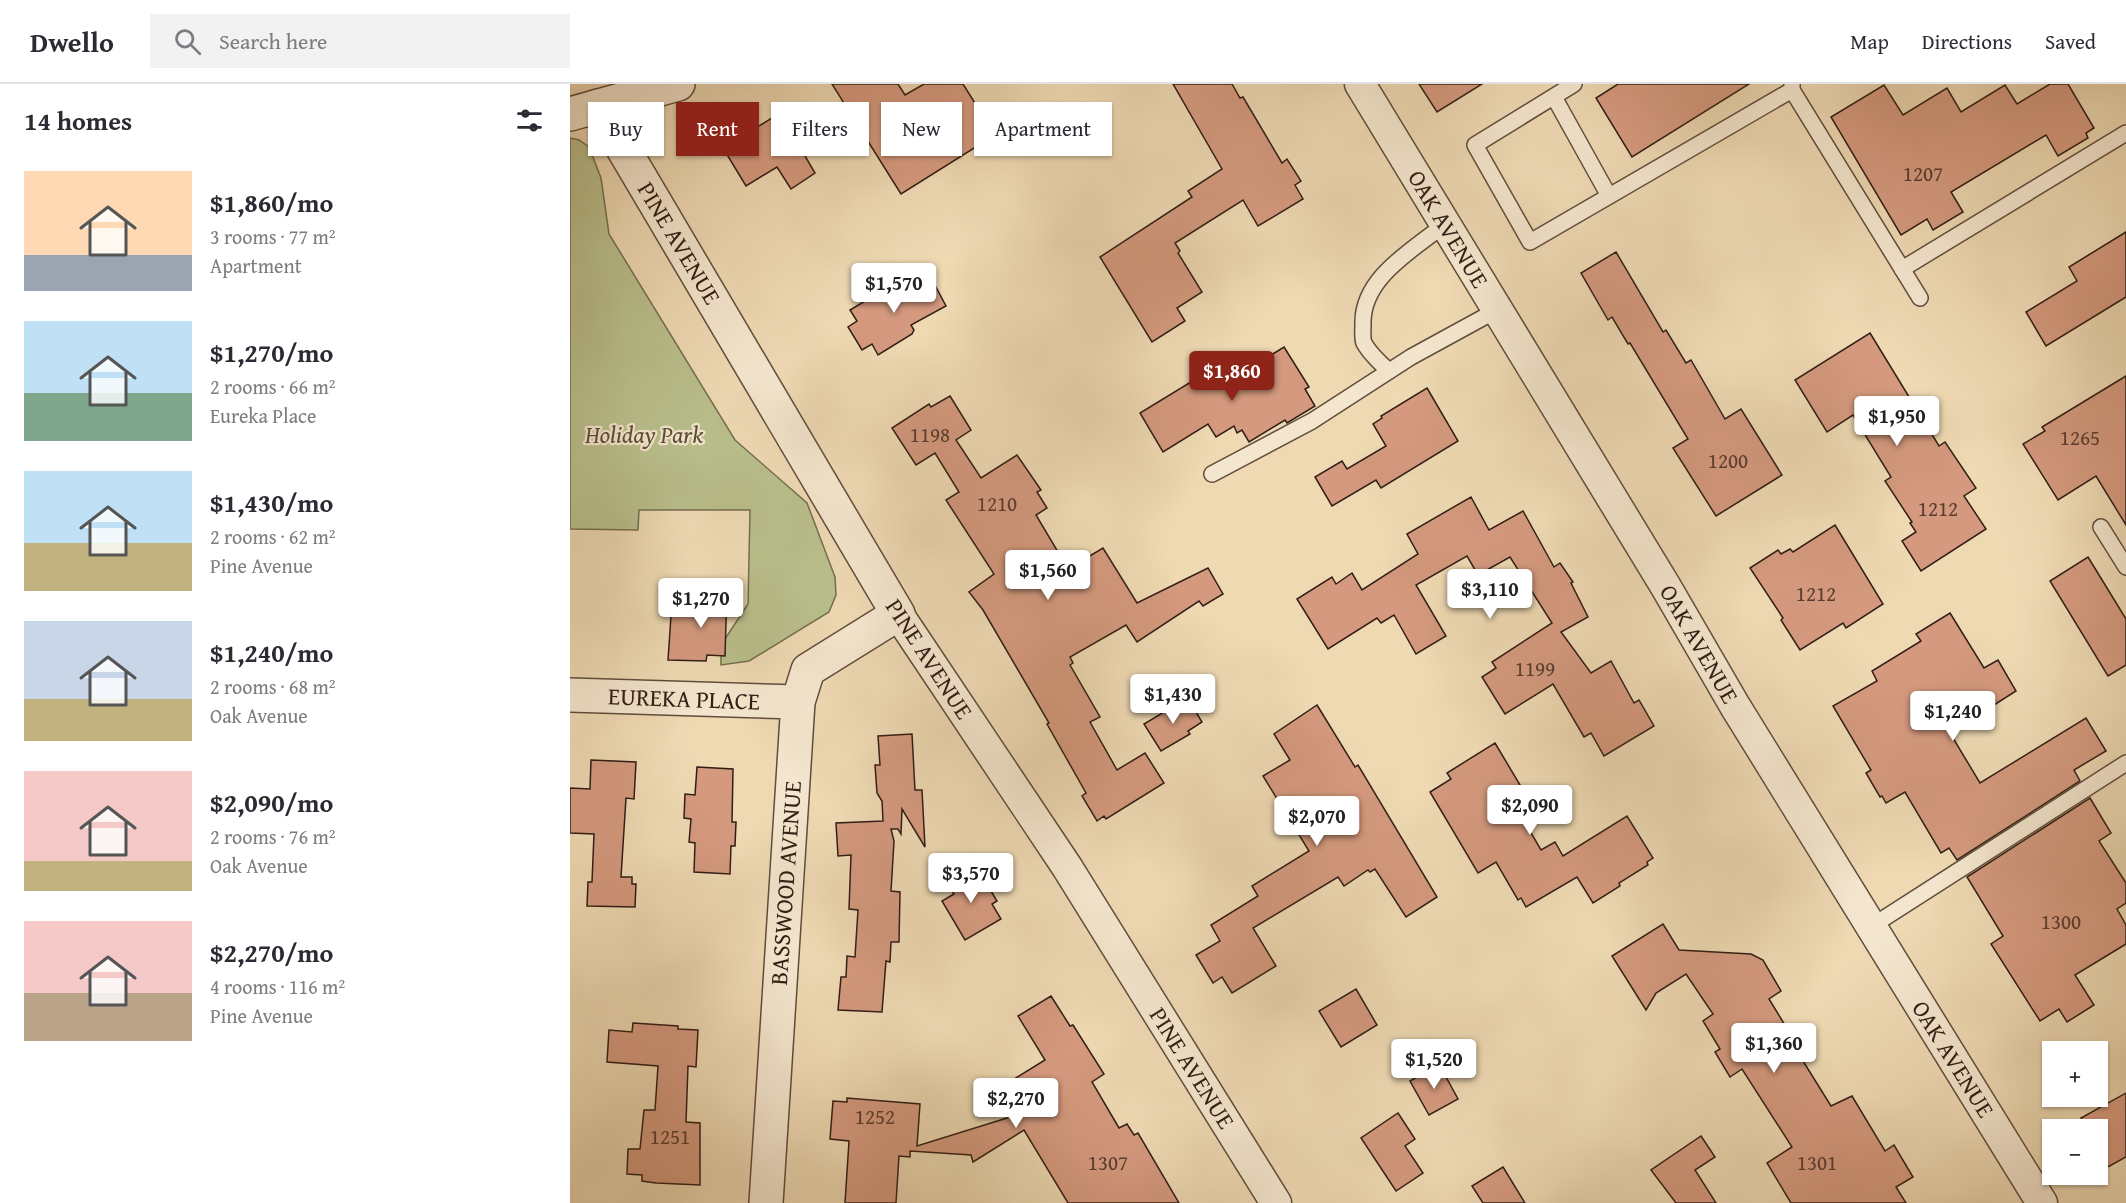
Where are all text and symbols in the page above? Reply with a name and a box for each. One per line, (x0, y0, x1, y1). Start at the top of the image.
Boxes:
search box (150, 14, 570, 68)
text: Dwello (30, 21, 114, 62)
icon: search (171, 25, 204, 58)
text: Search here (219, 25, 327, 57)
text: Map (1850, 26, 1889, 57)
text: Directions (1922, 26, 2012, 57)
text: Saved (2045, 26, 2096, 57)
text: 14 homes (24, 101, 132, 140)
chip: Buy (588, 102, 664, 156)
chip: Rent (676, 102, 759, 156)
chip: Filters (771, 102, 869, 156)
chip: New (881, 102, 962, 156)
chip: Apartment (974, 102, 1112, 156)
icon: filters (513, 104, 546, 137)
house number: 1207 (1903, 158, 1943, 189)
street label: OAK AVENUE (1399, 163, 1497, 294)
street label: PINE AVENUE (629, 175, 730, 311)
text: $1,860/mo (210, 183, 333, 222)
icon: home (72, 195, 144, 267)
text: 3 rooms · 77 m² (210, 222, 336, 251)
text: Apartment (210, 251, 302, 280)
pin: $1,570 (845, 263, 943, 314)
text: $1,570 (865, 268, 923, 297)
text: $1,270/mo (210, 333, 333, 372)
icon: home (72, 345, 144, 417)
pin: $1,860 (1183, 351, 1281, 402)
text: $1,860 (1203, 356, 1261, 385)
text: 2 rooms · 66 m² (210, 372, 336, 401)
pin: $1,950 (1848, 396, 1946, 447)
text: Eureka Place (210, 401, 316, 430)
text: $1,950 (1868, 401, 1926, 430)
park label: Holiday Park (584, 417, 703, 452)
house number: 1198 (910, 419, 950, 450)
house number: 1265 (2060, 422, 2100, 453)
house number: 1200 (1708, 445, 1748, 476)
text: $1,430/mo (210, 483, 333, 522)
house number: 1210 (977, 488, 1017, 519)
house number: 1212 (1918, 493, 1958, 524)
icon: home (72, 495, 144, 567)
text: 2 rooms · 62 m² (210, 522, 336, 551)
pin: $1,560 (999, 550, 1097, 601)
text: Pine Avenue (210, 551, 313, 580)
text: $1,560 (1019, 555, 1077, 584)
pin: $3,110 (1441, 569, 1539, 620)
text: $3,110 (1461, 574, 1519, 603)
pin: $1,270 (652, 578, 750, 629)
street label: OAK AVENUE (1651, 578, 1748, 710)
house number: 1212 (1796, 578, 1836, 609)
text: $1,270 (672, 583, 730, 612)
street label: PINE AVENUE (877, 592, 982, 726)
text: $1,240/mo (210, 633, 333, 672)
icon: home (72, 645, 144, 717)
house number: 1199 (1515, 653, 1555, 684)
text: 2 rooms · 68 m² (210, 672, 336, 701)
pin: $1,430 (1124, 674, 1222, 725)
street label: EUREKA PLACE (607, 678, 761, 719)
text: $1,430 (1144, 679, 1202, 708)
pin: $1,240 (1904, 691, 2002, 742)
text: $1,240 (1924, 696, 1982, 725)
text: Oak Avenue (210, 701, 308, 730)
street label: BASSWOOD AVENUE (761, 780, 810, 986)
text: $2,090/mo (210, 783, 333, 822)
pin: $2,090 (1481, 785, 1579, 836)
text: $2,090 (1501, 790, 1559, 819)
icon: home (72, 795, 144, 867)
pin: $2,070 (1268, 796, 1366, 847)
text: $2,070 (1288, 801, 1346, 830)
text: 2 rooms · 76 m² (210, 822, 336, 851)
text: Oak Avenue (210, 851, 308, 880)
pin: $3,570 (922, 853, 1020, 904)
text: $3,570 (942, 858, 1000, 887)
house number: 1300 (2041, 906, 2081, 937)
text: $2,270/mo (210, 933, 333, 972)
icon: home (72, 945, 144, 1017)
text: 4 rooms · 116 m² (210, 972, 345, 1001)
street label: OAK AVENUE (1904, 993, 2003, 1124)
street label: PINE AVENUE (1141, 1000, 1244, 1135)
text: Pine Avenue (210, 1001, 313, 1030)
pin: $1,360 (1725, 1023, 1823, 1074)
text: $1,360 (1745, 1028, 1803, 1057)
pin: $1,520 (1385, 1039, 1483, 1090)
map controls (2042, 1041, 2108, 1185)
button: + (2042, 1041, 2108, 1107)
text: $1,520 (1405, 1044, 1463, 1073)
pin: $2,270 (967, 1078, 1065, 1129)
text: $2,270 (987, 1083, 1045, 1112)
house number: 1252 (855, 1101, 895, 1132)
button: − (2042, 1119, 2108, 1185)
house number: 1251 (650, 1121, 690, 1152)
house number: 1307 (1088, 1147, 1128, 1178)
house number: 1301 (1797, 1147, 1837, 1178)

